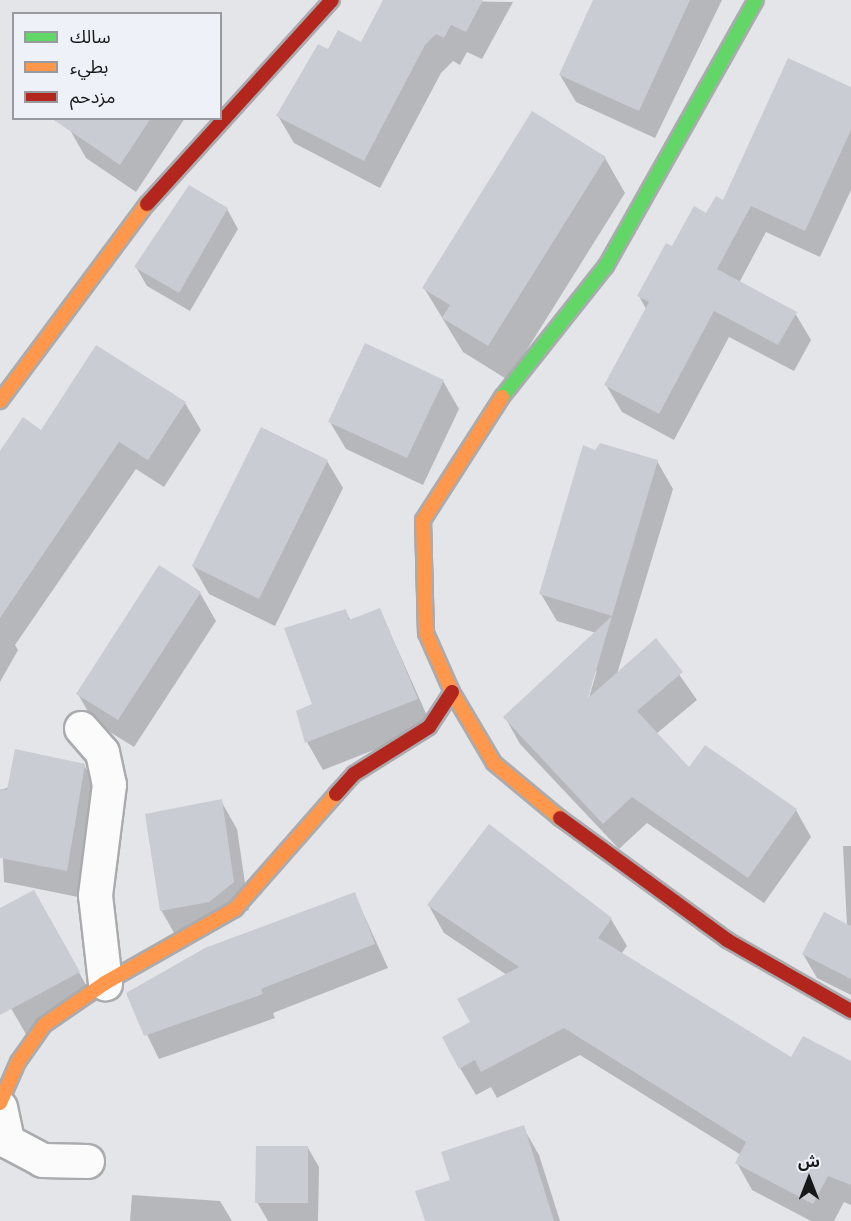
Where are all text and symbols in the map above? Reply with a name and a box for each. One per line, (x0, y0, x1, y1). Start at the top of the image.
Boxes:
legend (12, 12, 222, 120)
text: سالك (70, 26, 111, 46)
text: بطيء (70, 56, 108, 76)
text: مزدحم (70, 86, 115, 106)
north arrow (779, 1149, 839, 1209)
text: ش (798, 1152, 820, 1170)

